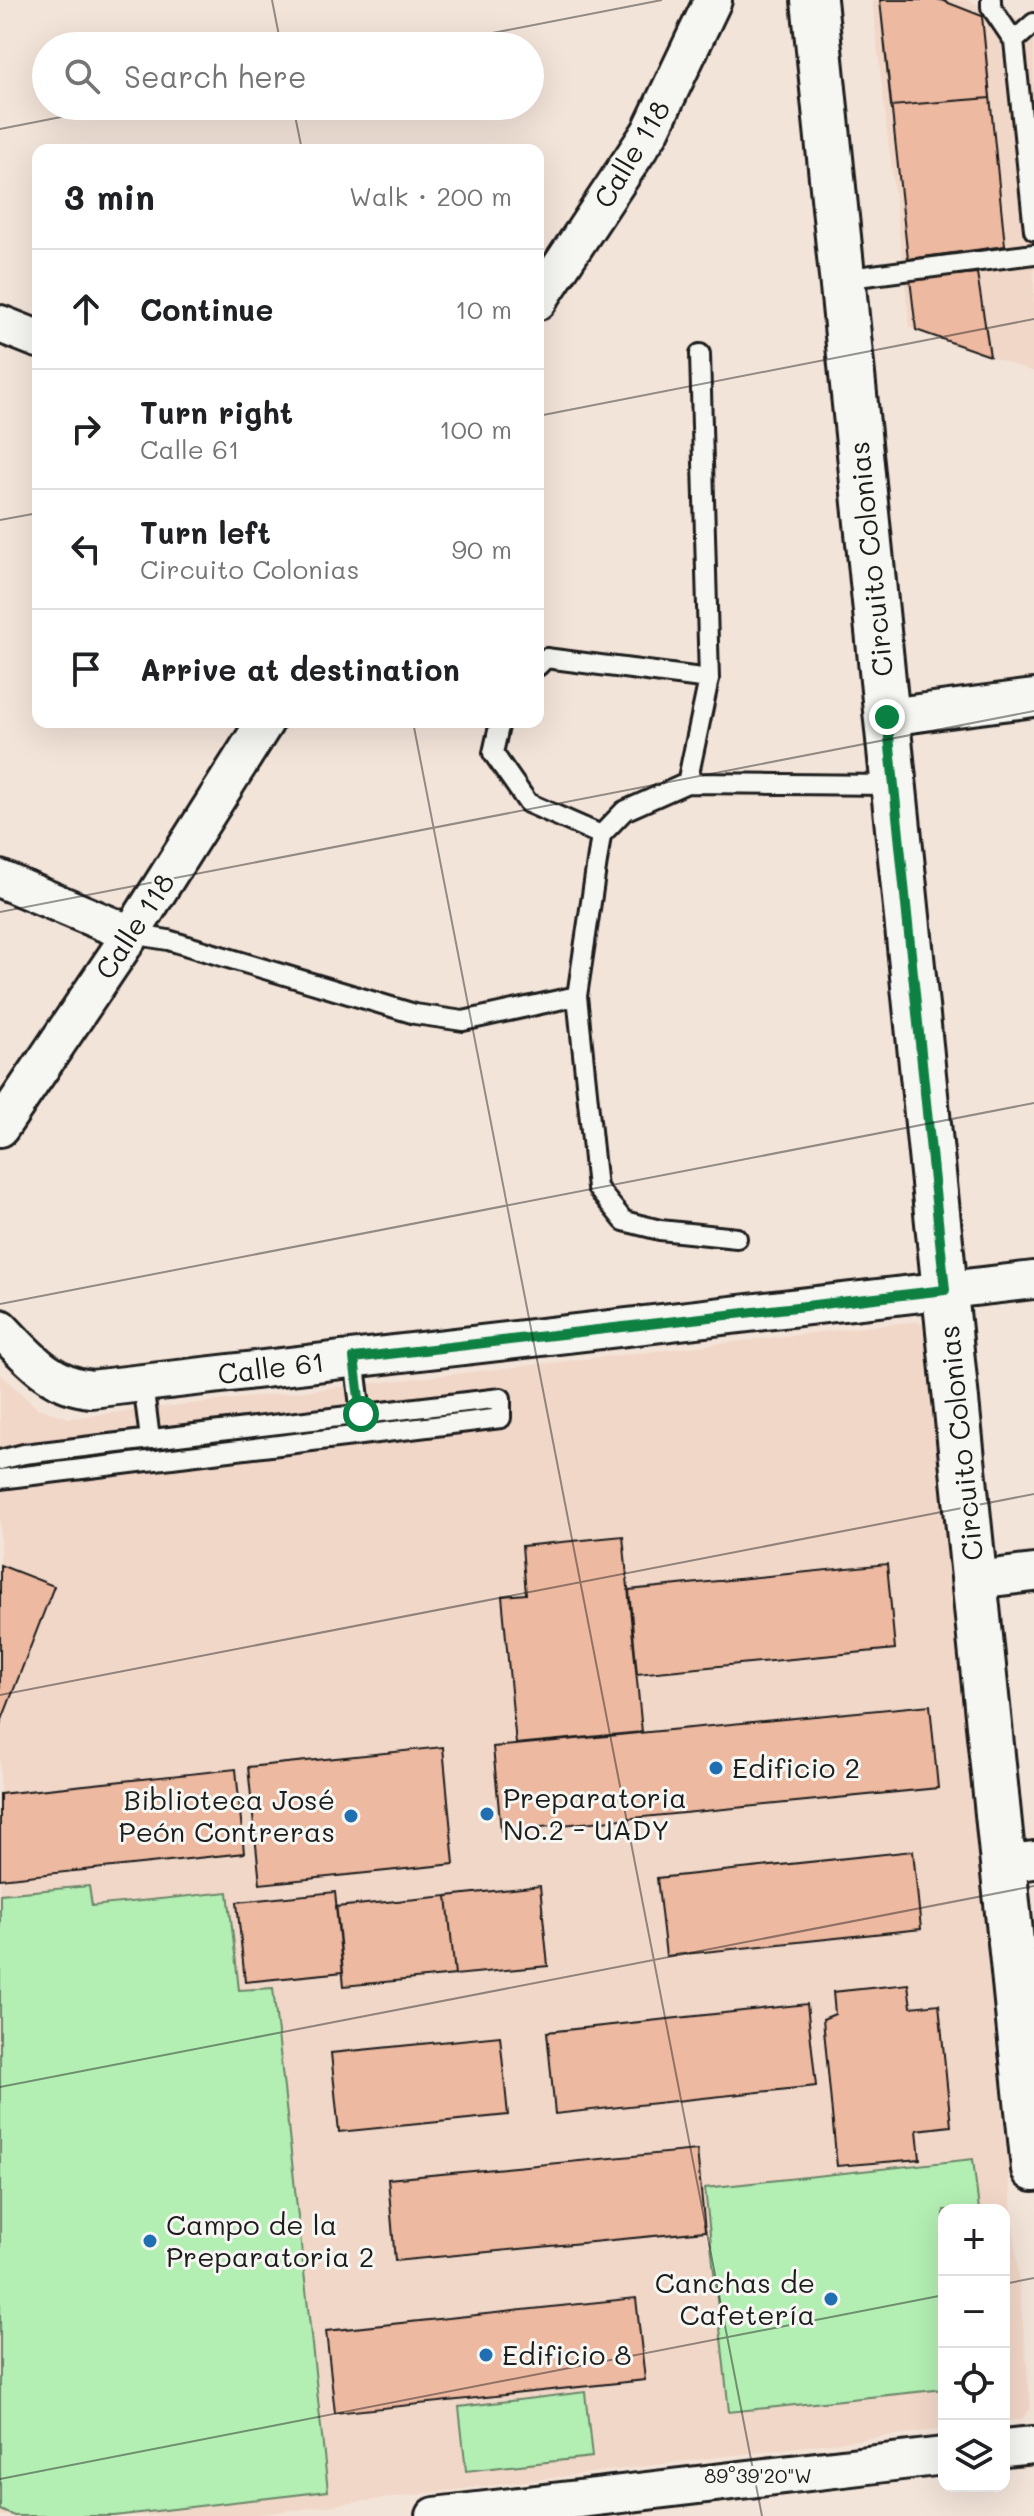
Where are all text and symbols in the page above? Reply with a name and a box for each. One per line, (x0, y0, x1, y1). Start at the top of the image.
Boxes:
search box (32, 32, 544, 120)
icon: search (60, 54, 104, 98)
text: Search here (124, 56, 307, 96)
street label: Calle 118 (585, 93, 677, 214)
text: 3 min (64, 174, 155, 219)
text: Walk · 200 m (349, 179, 512, 213)
icon: ahead (64, 287, 108, 331)
text: Continue (140, 289, 273, 329)
text: 10 m (455, 292, 512, 326)
text: Turn right (140, 392, 293, 432)
icon: right (64, 407, 108, 451)
text: 100 m (439, 412, 512, 446)
text: Calle 61 (140, 432, 240, 466)
street label: Circuito Colonias (840, 440, 900, 678)
text: Turn left (140, 512, 271, 552)
icon: left (64, 527, 108, 571)
text: 90 m (452, 532, 512, 566)
text: Circuito Colonias (140, 552, 359, 586)
icon: arrive (64, 647, 108, 691)
text: Arrive at destination (140, 649, 460, 689)
route end (869, 699, 905, 735)
street label: Calle 118 (86, 865, 182, 985)
street label: Circuito Colonias (930, 1324, 990, 1562)
street label: Calle 61 (215, 1343, 326, 1391)
route start (343, 1396, 379, 1432)
place label: Edificio 2 (732, 1749, 860, 1785)
marker: Edificio 2 (707, 1759, 725, 1777)
place label: Preparatoria No.2 - UADY (503, 1779, 687, 1847)
place label: Biblioteca José Peón Contreras (119, 1781, 335, 1849)
marker: Preparatoria No.2 - UADY (478, 1805, 496, 1823)
marker: Biblioteca José Peón Contreras (342, 1807, 360, 1825)
map controls (938, 2204, 1010, 2492)
button: + (938, 2204, 1010, 2276)
place label: Campo de la Preparatoria 2 (166, 2206, 374, 2274)
marker: Campo de la Preparatoria 2 (141, 2232, 159, 2250)
place label: Canchas de Cafetería (655, 2264, 815, 2332)
button: − (938, 2276, 1010, 2348)
marker: Canchas de Cafetería (822, 2290, 840, 2308)
place label: Edificio 8 (502, 2336, 631, 2372)
marker: Edificio 8 (477, 2346, 495, 2364)
button: locate (938, 2348, 1010, 2420)
button: layers (938, 2420, 1010, 2492)
text: 89°39'20"W (704, 2462, 812, 2488)

